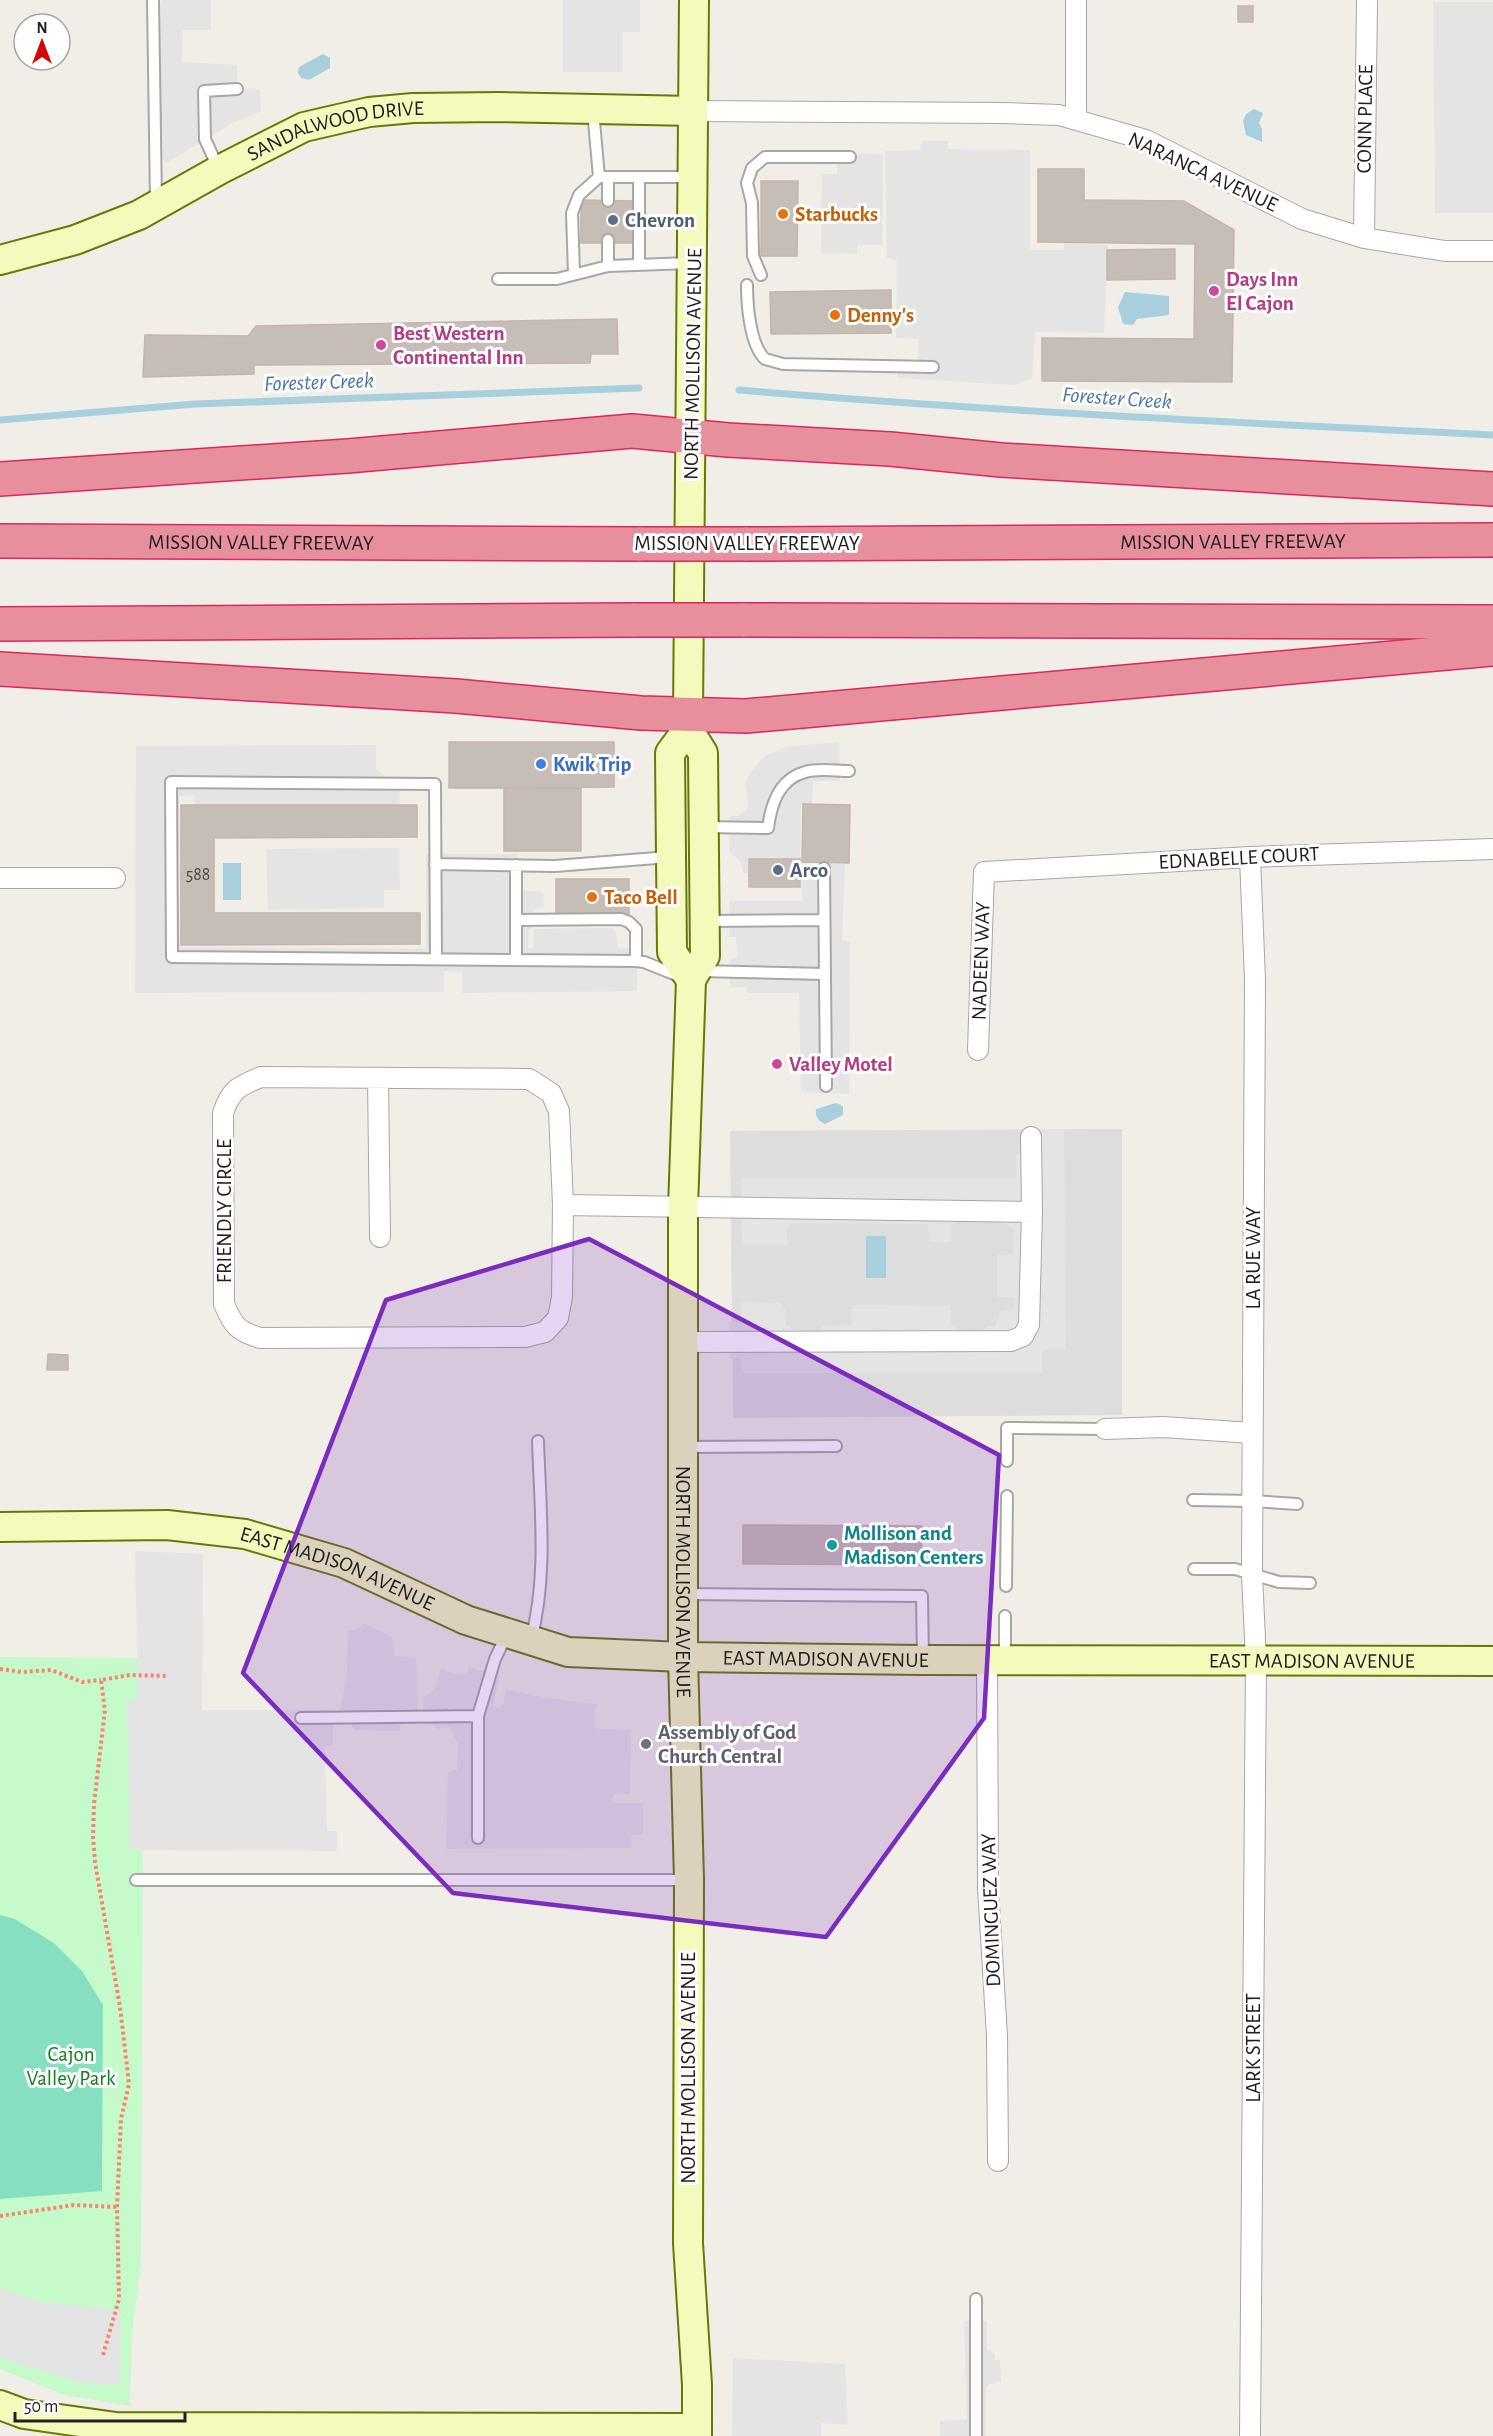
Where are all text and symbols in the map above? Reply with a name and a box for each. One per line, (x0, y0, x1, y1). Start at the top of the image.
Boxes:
north arrow (12, 12, 72, 72)
text: N (36, 20, 48, 36)
street label: CONN PLACE (1354, 64, 1376, 174)
street label: SANDALWOOD DRIVE (244, 97, 424, 165)
street label: NARANCA AVENUE (1125, 128, 1281, 216)
place label: Starbucks (795, 204, 878, 225)
marker: Starbucks (776, 207, 790, 221)
place label: Chevron (625, 210, 695, 231)
marker: Chevron (606, 213, 620, 227)
street label: NORTH MOLLISON AVENUE (680, 248, 706, 480)
place label: Days Inn El Cajon (1226, 269, 1298, 314)
marker: Days Inn El Cajon (1207, 284, 1221, 298)
place label: Denny's (847, 305, 914, 326)
marker: Denny's (828, 308, 842, 322)
place label: Best Western Continental Inn (393, 323, 524, 368)
marker: Best Western Continental Inn (374, 338, 388, 352)
water label: Forester Creek (264, 369, 374, 395)
water label: Forester Creek (1061, 383, 1173, 413)
street label: MISSION VALLEY FREEWAY (1120, 530, 1346, 552)
street label: MISSION VALLEY FREEWAY (148, 531, 374, 553)
street label: MISSION VALLEY FREEWAY (634, 533, 860, 554)
place label: Kwik Trip (553, 754, 631, 775)
marker: Kwik Trip (534, 757, 548, 771)
street label: EDNABELLE COURT (1158, 843, 1320, 873)
place label: Arco (790, 860, 828, 881)
marker: Arco (771, 863, 785, 877)
house number: 588 (186, 866, 210, 884)
place label: Taco Bell (604, 887, 678, 908)
marker: Taco Bell (585, 890, 599, 904)
street label: NADEEN WAY (968, 901, 994, 1021)
place label: Valley Motel (789, 1054, 893, 1075)
marker: Valley Motel (770, 1057, 784, 1071)
street label: FRIENDLY CIRCLE (214, 1139, 235, 1283)
street label: LA RUE WAY (1243, 1207, 1264, 1309)
street label: NORTH MOLLISON AVENUE (673, 1466, 695, 1698)
street label: EAST MADISON AVENUE (238, 1523, 437, 1614)
place label: Mollison and Madison Centers (844, 1523, 984, 1568)
marker: Mollison and Madison Centers (825, 1538, 839, 1552)
street label: EAST MADISON AVENUE (723, 1647, 929, 1671)
street label: EAST MADISON AVENUE (1209, 1650, 1415, 1671)
place label: Assembly of God Church Central (658, 1722, 796, 1767)
marker: Assembly of God Church Central (639, 1737, 653, 1751)
street label: DOMINGUEZ WAY (978, 1833, 1004, 1987)
street label: NORTH MOLLISON AVENUE (678, 1952, 699, 2184)
street label: LARK STREET (1243, 1993, 1264, 2103)
park label: Cajon Valley Park (26, 2044, 116, 2089)
scale bar (15, 2385, 184, 2423)
text: 50 m (24, 2398, 58, 2416)

